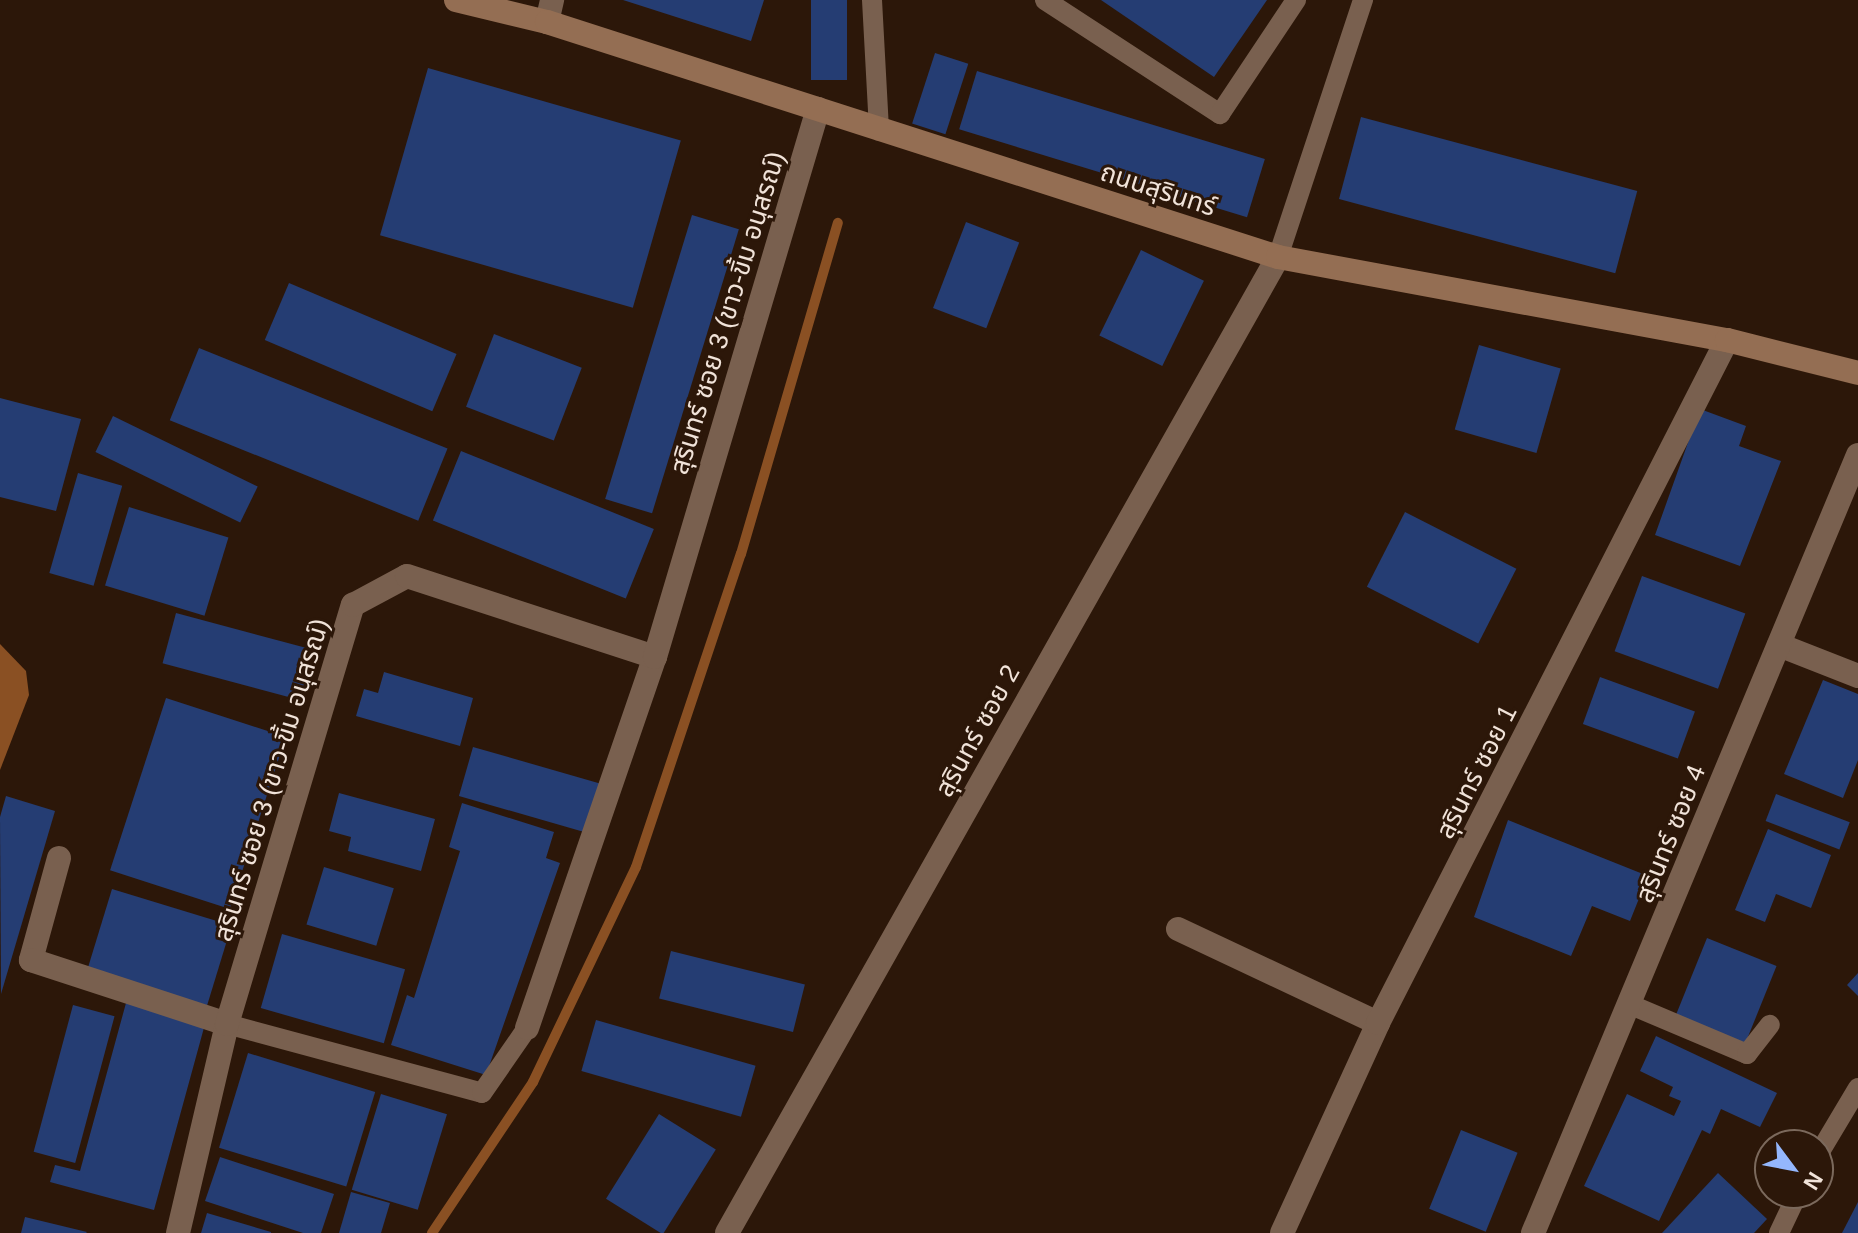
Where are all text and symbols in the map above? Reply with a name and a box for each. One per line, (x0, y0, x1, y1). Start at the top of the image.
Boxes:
street label: สุรินทร์ ซอย 3 (ขาว-ขิ้ม อนุสรณ์) (664, 148, 792, 478)
street label: ถนนสุรินทร์ (1096, 157, 1220, 223)
street label: สุรินทร์ ซอย 3 (ขาว-ขิ้ม อนุสรณ์) (208, 615, 336, 945)
street label: สุรินทร์ ซอย 2 (929, 660, 1027, 802)
street label: สุรินทร์ ซอย 1 (1430, 700, 1524, 844)
street label: สุรินทร์ ซอย 4 (1629, 761, 1713, 907)
north arrow (1754, 1129, 1834, 1209)
text: N (1798, 1168, 1828, 1194)

